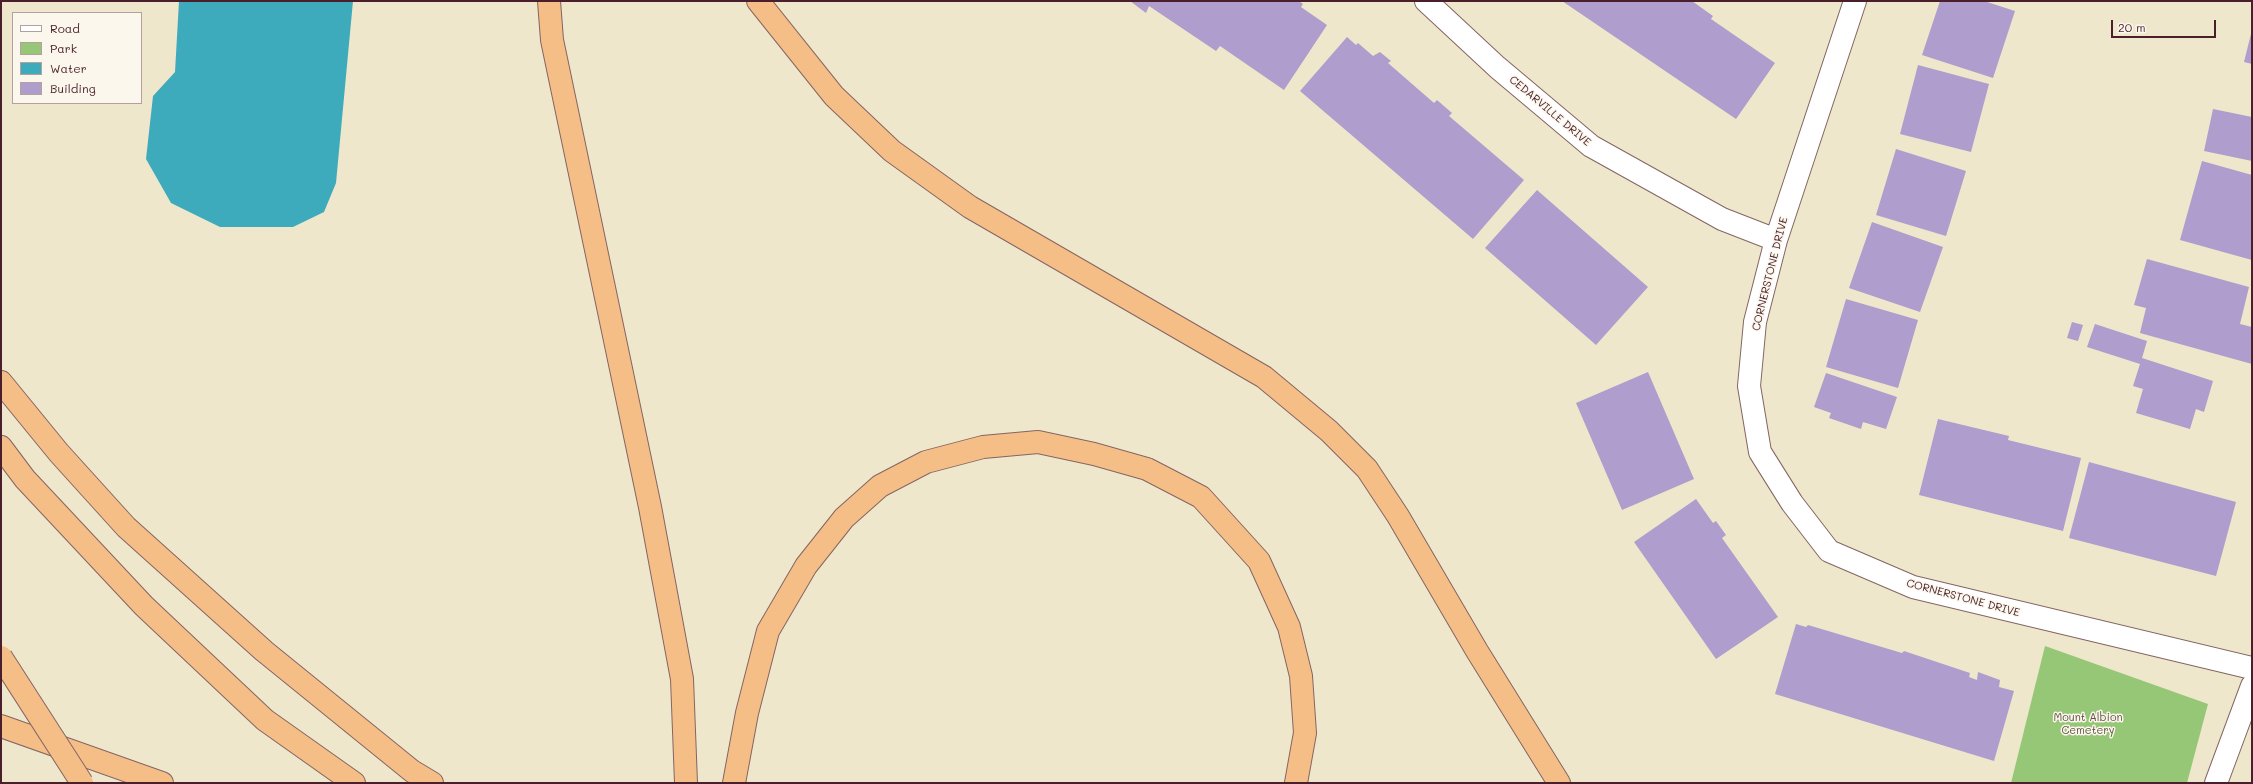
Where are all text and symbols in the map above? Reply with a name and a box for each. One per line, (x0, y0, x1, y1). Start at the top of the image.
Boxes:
legend (12, 12, 142, 104)
scale bar (2113, 12, 2218, 38)
text: 20 m (2118, 19, 2146, 35)
text: Road (50, 20, 80, 36)
text: Park (50, 40, 77, 56)
text: Water (50, 60, 87, 76)
street label: CEDARVILLE DRIVE (1507, 73, 1593, 149)
text: Building (50, 80, 96, 96)
street label: CORNERSTONE DRIVE (1749, 216, 1791, 332)
street label: CORNERSTONE DRIVE (1905, 577, 2021, 619)
park label: Mount Albion Cemetery (2053, 711, 2123, 737)

